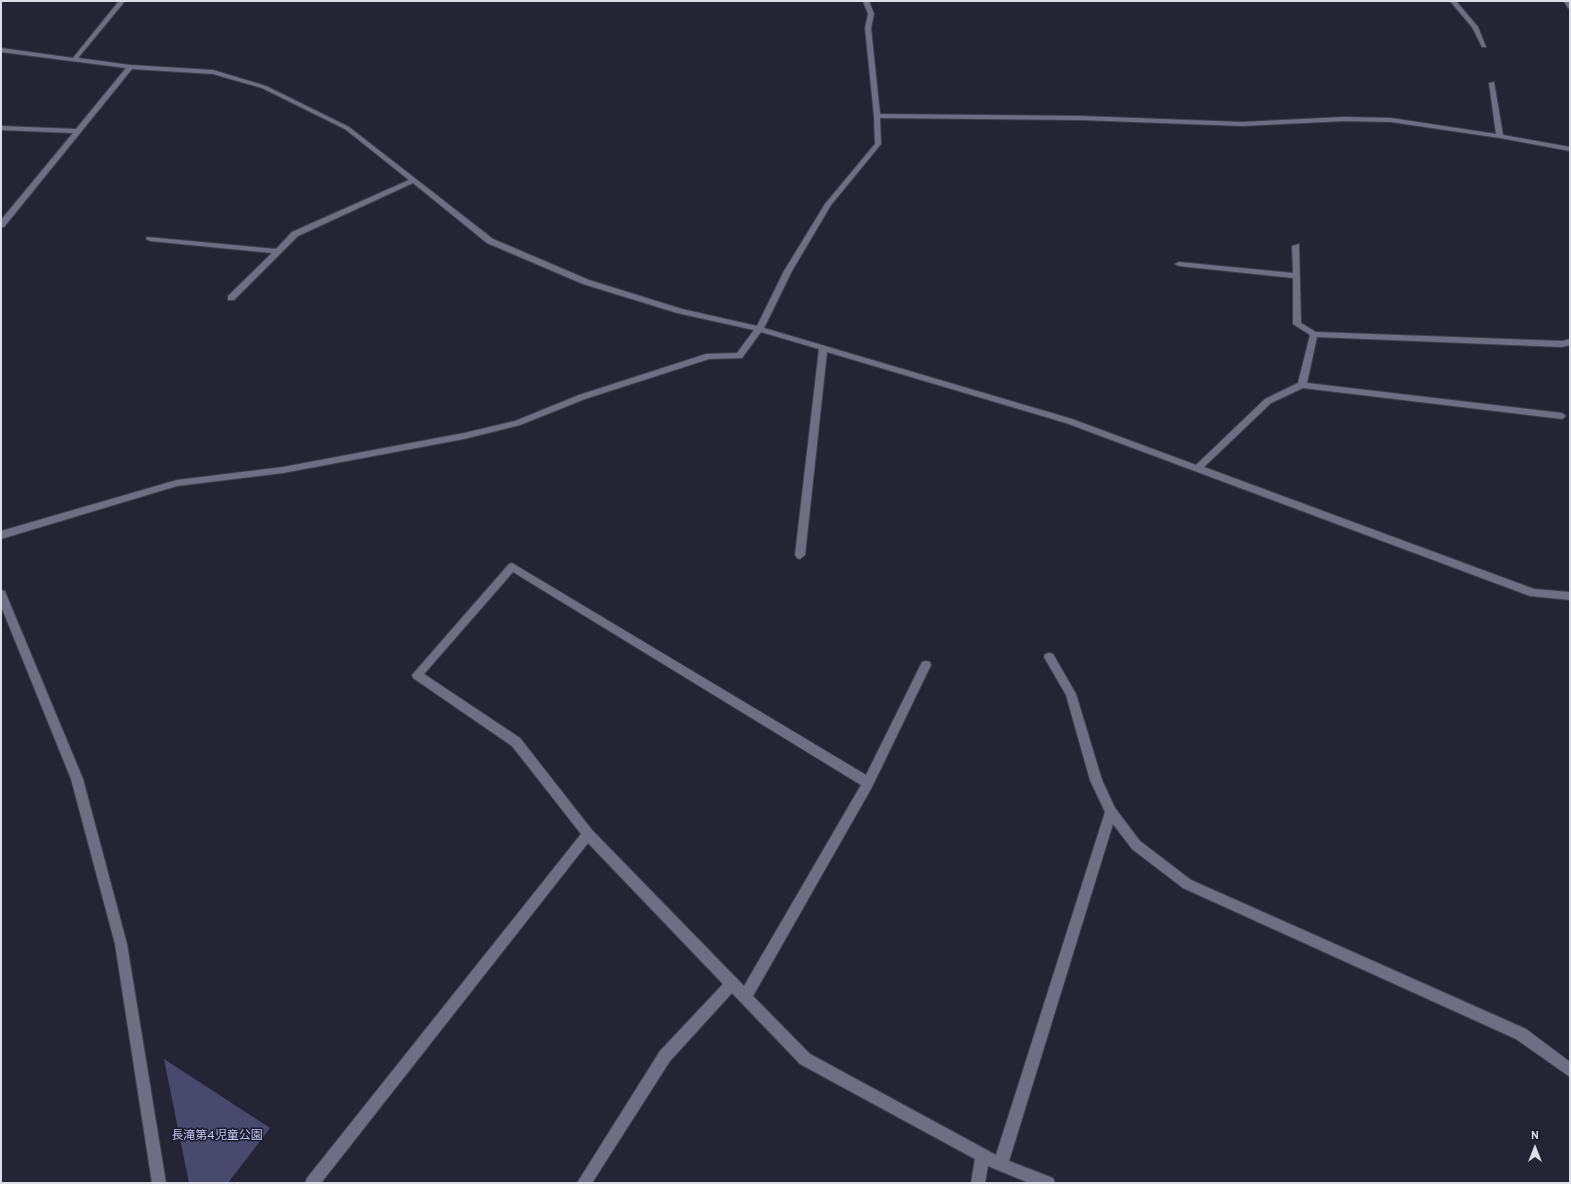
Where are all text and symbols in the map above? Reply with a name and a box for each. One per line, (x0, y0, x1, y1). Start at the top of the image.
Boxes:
north arrow (1515, 1128, 1555, 1168)
text: N (1531, 1129, 1539, 1143)
park label: 長滝第4児童公園 (171, 1130, 263, 1144)

